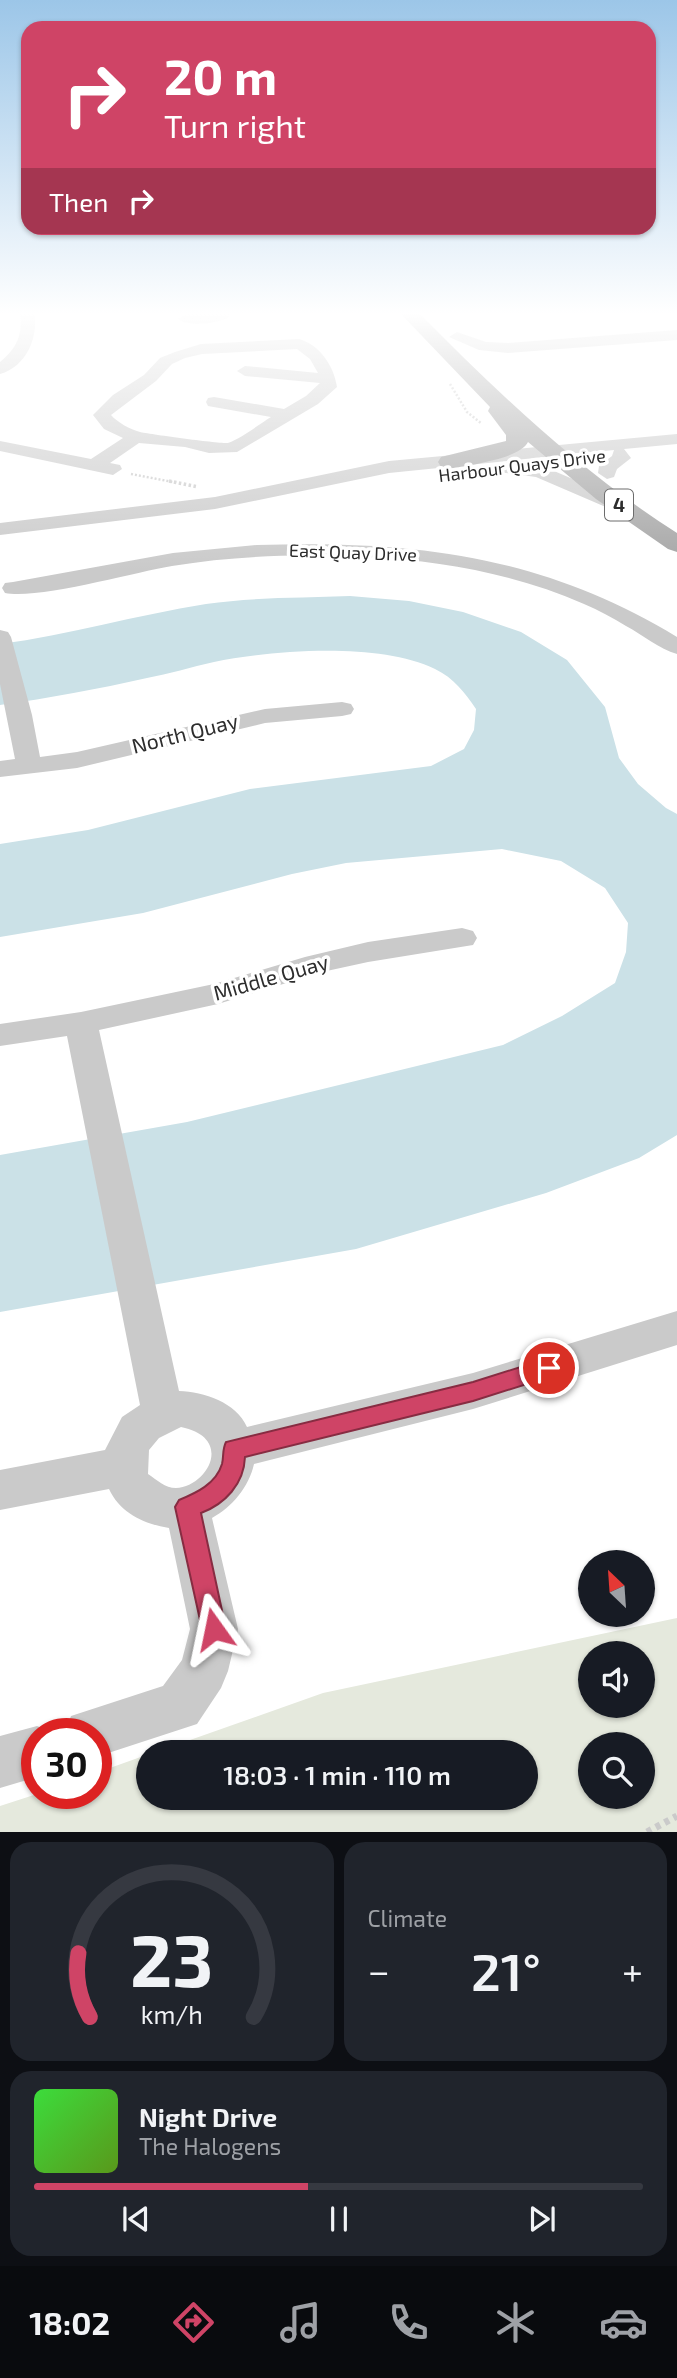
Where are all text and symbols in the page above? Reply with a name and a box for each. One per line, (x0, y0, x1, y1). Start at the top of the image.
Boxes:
text: 20 m (164, 46, 277, 105)
icon: right (49, 49, 140, 140)
text: Turn right (164, 106, 306, 144)
icon: right (122, 182, 160, 220)
text: Then (49, 186, 108, 217)
street label: Harbour Quays Drive (437, 444, 607, 486)
road number: 4 (605, 490, 633, 520)
street label: East Quay Drive (289, 539, 417, 565)
street label: North Quay (129, 707, 241, 759)
street label: Middle Quay (210, 948, 331, 1006)
pin (519, 1338, 579, 1398)
icon: arrive (530, 1349, 568, 1387)
north arrow (578, 1550, 654, 1628)
map controls (578, 1550, 655, 1809)
position arrow (177, 1592, 251, 1666)
button: sound (578, 1641, 655, 1718)
speed limit sign: 30 (21, 1718, 112, 1809)
button: search (578, 1732, 655, 1809)
text: 18:03 · 1 min · 110 m (223, 1759, 451, 1790)
text: Climate (368, 1904, 447, 1932)
text: 23 (130, 1915, 214, 2003)
text: 21° (471, 1939, 541, 2001)
text: − (368, 1947, 390, 1993)
text: + (622, 1947, 643, 1993)
text: km/h (141, 1999, 203, 2029)
text: Night Drive (139, 2101, 277, 2132)
text: The Halogens (139, 2132, 281, 2160)
icon: previous (117, 2200, 155, 2238)
icon: pause (320, 2200, 358, 2238)
icon: next (523, 2200, 561, 2238)
icon: directions (169, 2298, 218, 2347)
icon: music (276, 2298, 325, 2347)
icon: phone (384, 2298, 433, 2347)
icon: climate (491, 2298, 540, 2347)
icon: car (599, 2298, 648, 2347)
text: 18:02 (29, 2303, 110, 2341)

